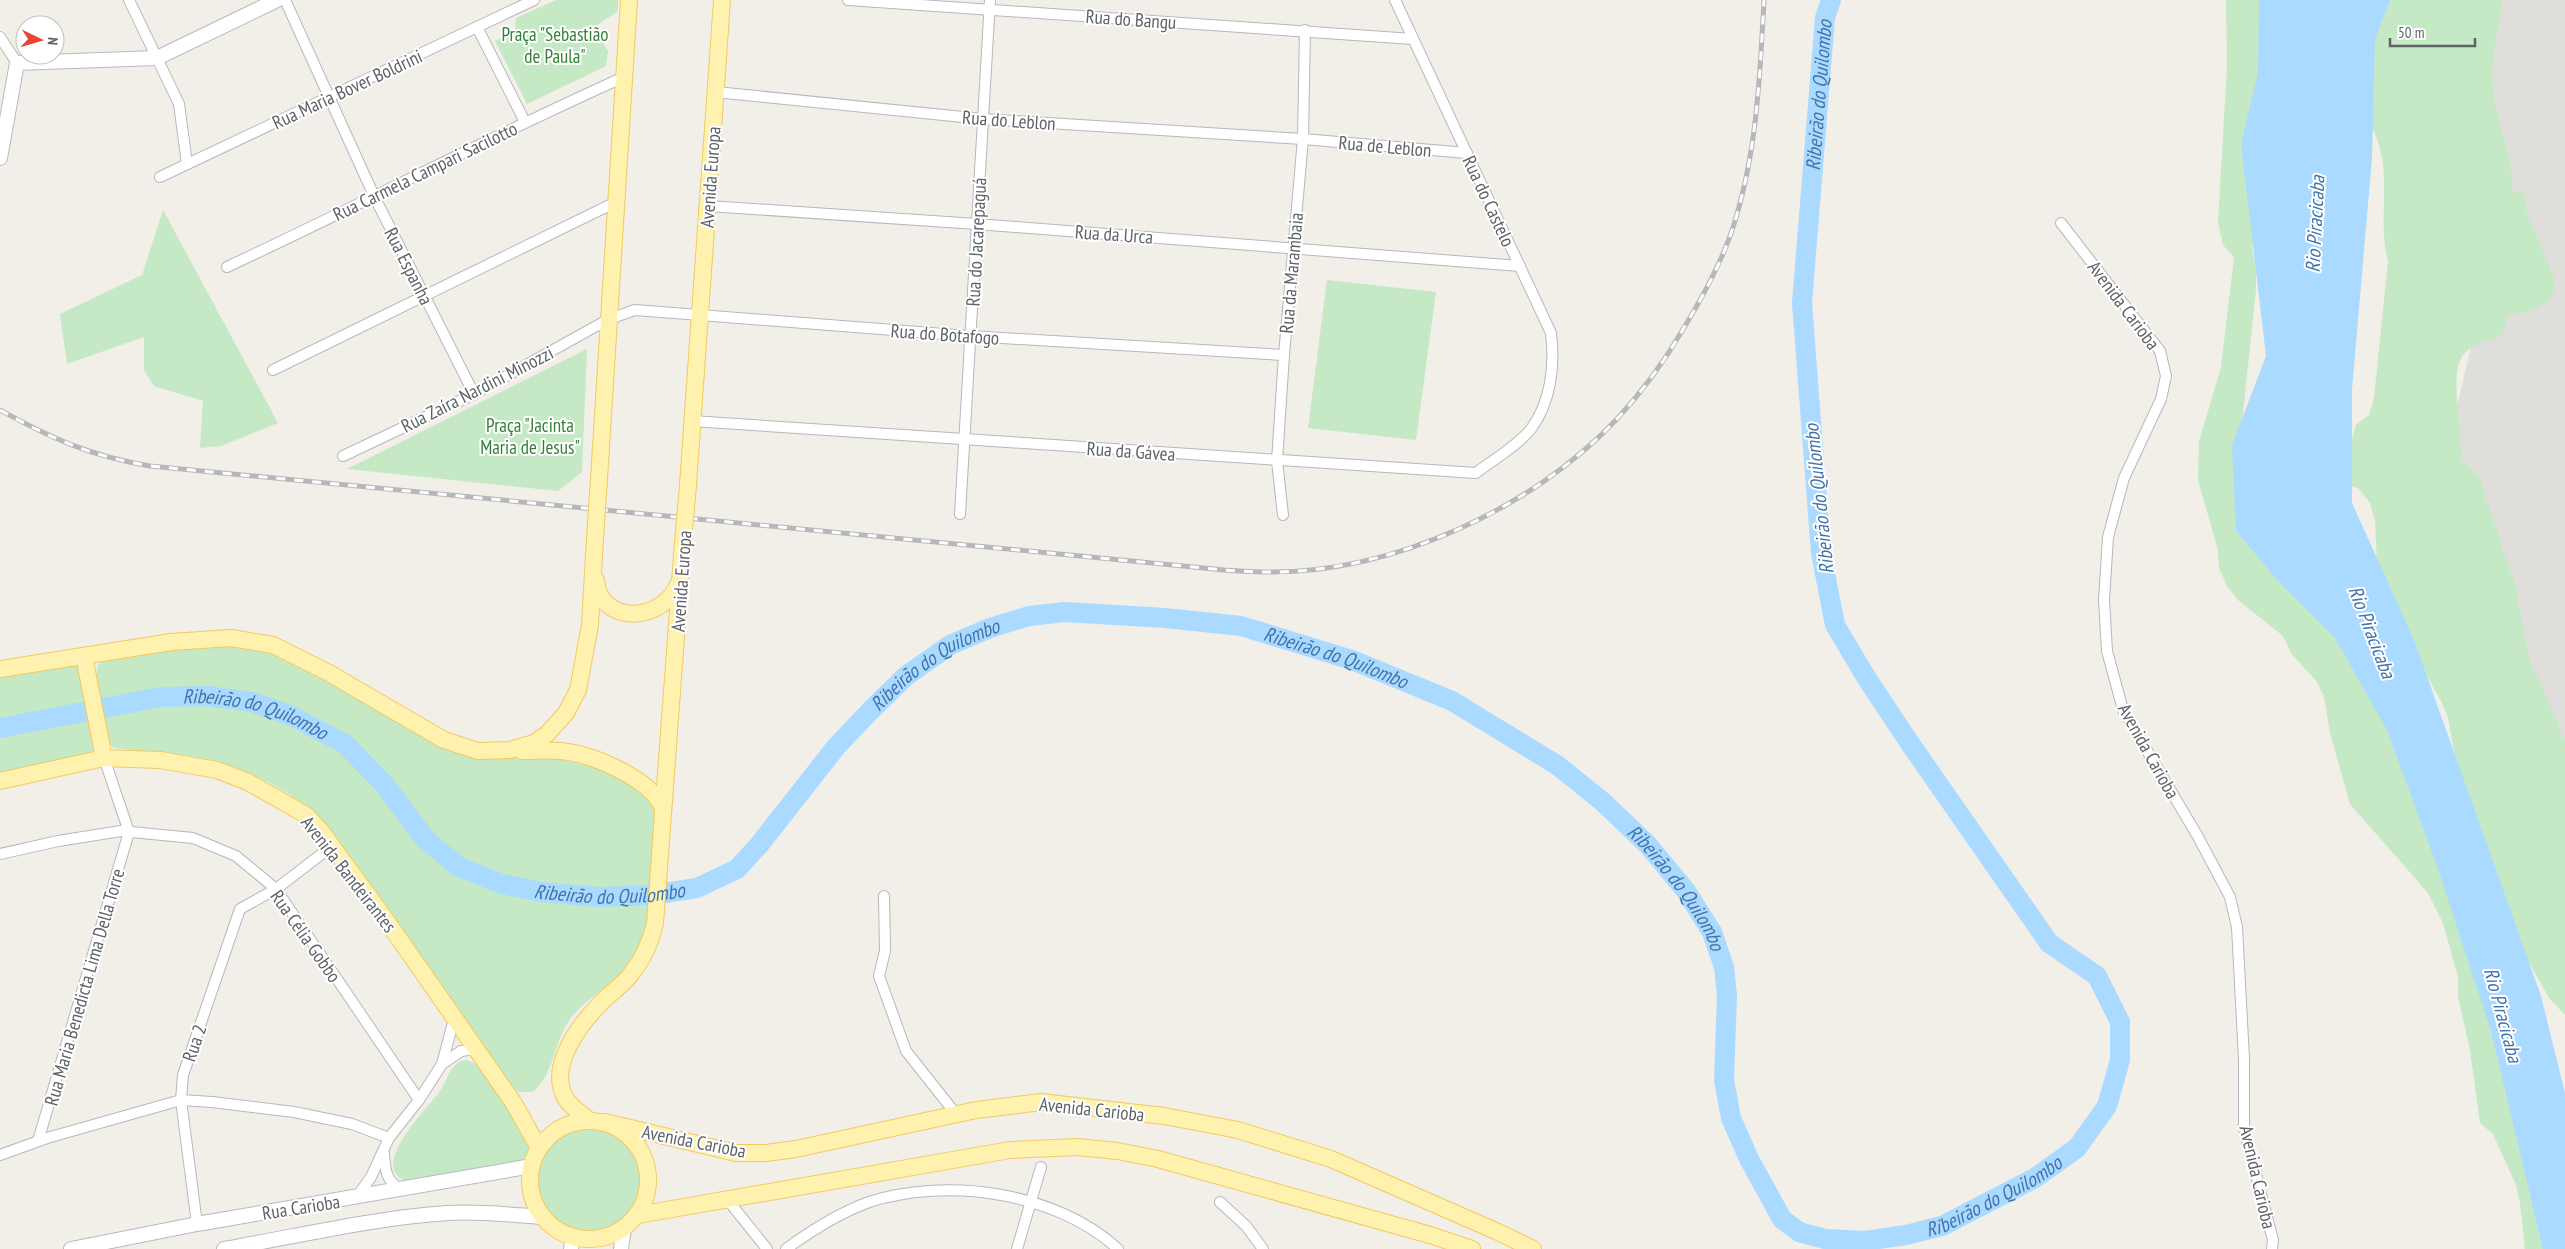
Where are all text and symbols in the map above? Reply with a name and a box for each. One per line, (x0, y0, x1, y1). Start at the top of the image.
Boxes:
street label: Rua do Bangu (1085, 4, 1177, 34)
north arrow (15, 15, 65, 65)
scale bar (2390, 15, 2475, 47)
water label: Ribeirão do Quilombo (1800, 18, 1838, 172)
park label: Praça "Sebastião de Paula" (501, 22, 609, 68)
text: 50 m (2398, 23, 2424, 42)
text: N (44, 37, 62, 46)
street label: Rua Maria Bover Boldrini (268, 44, 426, 134)
street label: Rua do Leblon (961, 105, 1057, 135)
street label: Rua Carmela Campari Sacilotto (329, 116, 521, 226)
street label: Avenida Europa (694, 125, 726, 229)
street label: Rua de Leblon (1338, 130, 1432, 162)
street label: Rua do Castelo (1458, 152, 1520, 250)
water label: Rio Piracicaba (2299, 174, 2331, 273)
street label: Rua do Jacarepaguá (961, 177, 991, 307)
street label: Rua da Marambaia (1274, 212, 1308, 334)
street label: Rua da Urca (1074, 219, 1154, 249)
street label: Rua Espanha (379, 223, 439, 309)
street label: Avenida Carioba (2083, 256, 2165, 354)
street label: Rua do Botafogo (890, 318, 1000, 350)
street label: Rua Zaíra Nardini Minozzi (397, 340, 557, 438)
park label: Praça "Jacinta Maria de Jesus" (480, 413, 580, 459)
water label: Ribeirão do Quilombo (1798, 421, 1840, 575)
street label: Rua da Gávea (1086, 436, 1176, 466)
street label: Avenida Europa (665, 529, 697, 633)
water label: Rio Piracicaba (2342, 582, 2402, 683)
water label: Ribeirão do Quilombo (865, 613, 1004, 716)
water label: Ribeirão do Quilombo (1261, 621, 1413, 695)
water label: Ribeirão do Quilombo (182, 683, 333, 746)
street label: Avenida Carioba (2113, 699, 2185, 803)
street label: Avenida Bandeirantes (296, 811, 402, 937)
water label: Ribeirão do Quilombo (1622, 819, 1731, 955)
street label: Rua Maria Benedicta Lima Della Torre (39, 866, 129, 1108)
water label: Ribeirão do Quilombo (532, 877, 688, 910)
street label: Rua Célia Gobbo (265, 885, 347, 987)
water label: Rio Piracicaba (2478, 965, 2528, 1066)
street label: Rua 2 (177, 1021, 211, 1065)
street label: Avenida Carioba (1038, 1092, 1146, 1126)
street label: Avenida Carioba (640, 1119, 748, 1163)
street label: Avenida Carioba (2234, 1123, 2282, 1231)
water label: Ribeirão do Quilombo (1923, 1149, 2068, 1243)
street label: Rua Carioba (260, 1189, 342, 1225)

